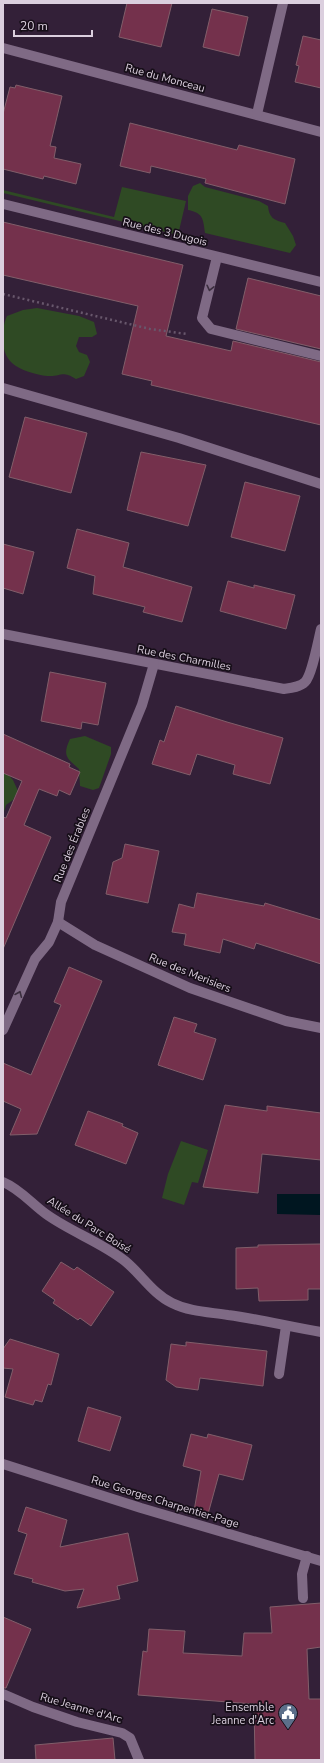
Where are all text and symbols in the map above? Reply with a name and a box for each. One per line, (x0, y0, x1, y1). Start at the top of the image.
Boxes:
scale bar (14, 12, 92, 38)
text: 20 m (20, 18, 48, 34)
street label: Rue du Monceau (123, 60, 207, 96)
street label: Rue des 3 Dugois (121, 214, 209, 250)
one-way arrow (206, 284, 214, 291)
street label: Rue des Charmilles (136, 642, 232, 674)
street label: Rue des Érables (49, 805, 94, 885)
street label: Rue des Merisiers (147, 950, 233, 996)
one-way arrow (14, 990, 22, 997)
street label: Allée du Parc Boisé (44, 1193, 134, 1257)
street label: Rue Georges Charpentier-Page (89, 1472, 241, 1532)
street label: Rue Jeanne d'Arc (38, 1689, 124, 1727)
place label: Ensemble Jeanne d'Arc (211, 1700, 274, 1728)
public building icon: Ensemble Jeanne d'Arc (277, 1702, 299, 1730)

